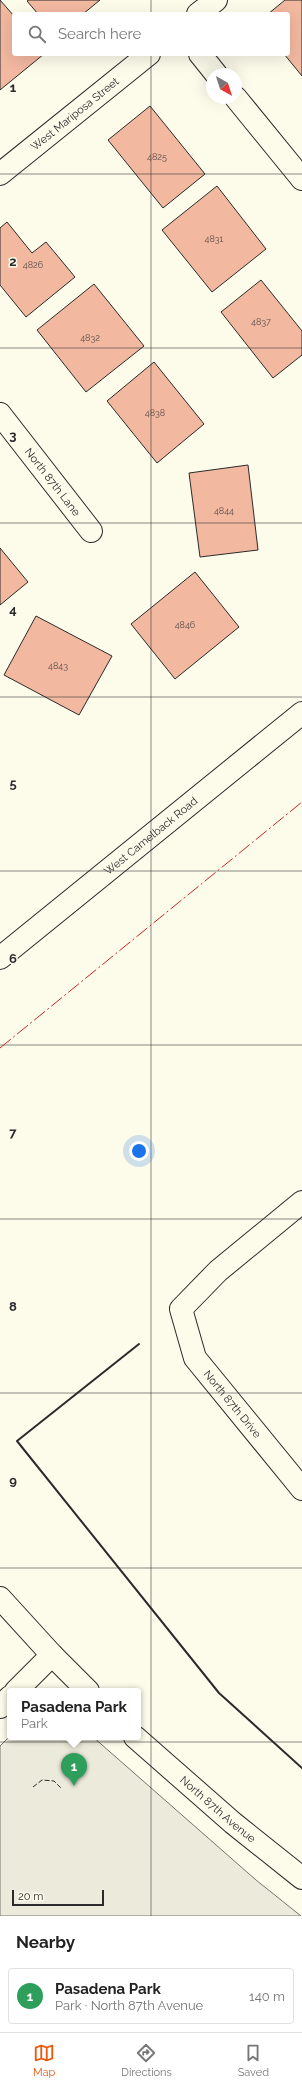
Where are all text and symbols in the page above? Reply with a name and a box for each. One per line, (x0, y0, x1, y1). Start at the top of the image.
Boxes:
search box (12, 12, 290, 56)
icon: search (26, 23, 48, 45)
text: Search here (58, 25, 141, 43)
north arrow (206, 68, 242, 104)
street label: West Mariposa Street (28, 74, 122, 153)
text: 1 (10, 80, 17, 95)
house number: 4825 (147, 152, 167, 162)
house number: 4831 (205, 234, 224, 244)
text: 2 (9, 254, 17, 269)
house number: 4826 (23, 260, 44, 270)
house number: 4837 (251, 317, 271, 327)
house number: 4832 (80, 333, 100, 343)
house number: 4838 (145, 408, 165, 418)
text: 3 (9, 428, 17, 443)
street label: North 87th Lane (22, 445, 84, 519)
house number: 4844 (214, 506, 234, 516)
text: 4 (9, 602, 17, 617)
house number: 4846 (175, 620, 196, 630)
house number: 4843 (48, 661, 68, 671)
text: 5 (9, 776, 17, 791)
street label: West Camelback Road (101, 794, 200, 877)
text: 6 (9, 951, 17, 966)
text: 7 (9, 1125, 17, 1140)
your location (129, 1141, 149, 1161)
text: 8 (9, 1299, 17, 1314)
street label: North 87th Drive (201, 1368, 264, 1441)
text: 9 (9, 1473, 17, 1488)
popup (7, 1688, 141, 1740)
text: Pasadena Park (21, 1698, 127, 1716)
text: Park (21, 1716, 48, 1731)
pin: 1 (61, 1753, 87, 1786)
street label: North 87th Avenue (178, 1773, 259, 1845)
scale bar (12, 1888, 104, 1907)
text: 20 m (18, 1890, 43, 1903)
text: Nearby (16, 1932, 75, 1952)
text: Pasadena Park (55, 1980, 161, 1998)
text: 1 (27, 1989, 33, 2004)
text: 140 m (249, 1989, 285, 2004)
text: Park · North 87th Avenue (55, 1998, 203, 2013)
tab: Map (33, 2042, 55, 2079)
tab: Directions (121, 2042, 172, 2079)
tab: Saved (238, 2042, 269, 2079)

